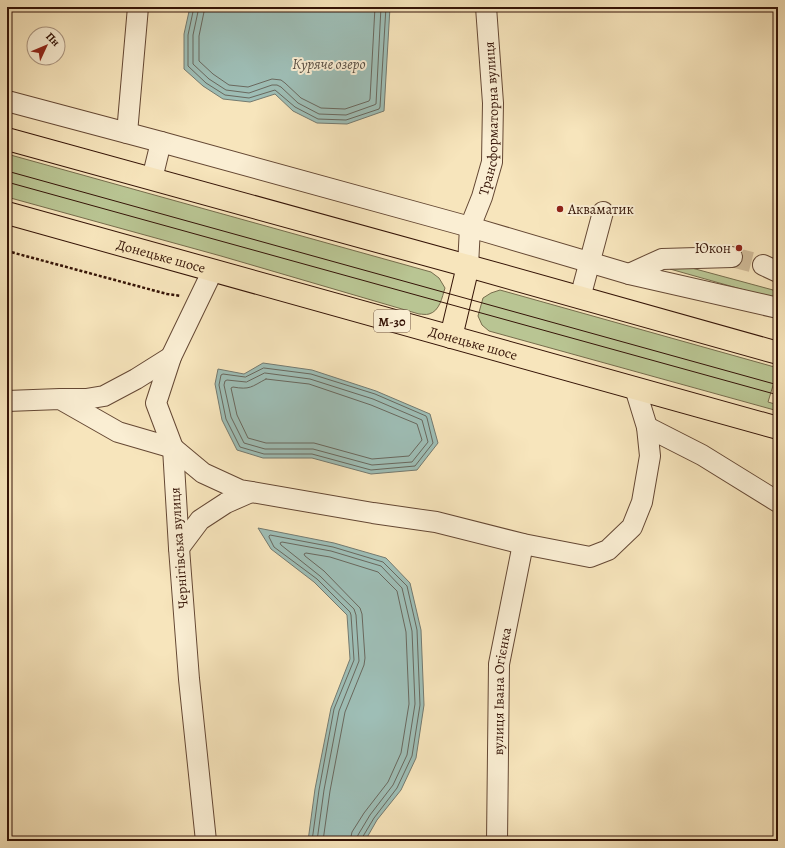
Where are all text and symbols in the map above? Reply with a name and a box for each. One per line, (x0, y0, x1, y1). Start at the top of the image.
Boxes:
north arrow (26, 26, 66, 66)
text: Пн (42, 29, 64, 50)
street label: Трансформаторна вулиця (473, 41, 503, 197)
water label: Куряче озеро (292, 54, 366, 74)
place label: Акваматик (567, 200, 634, 219)
marker: Акваматик (555, 204, 565, 214)
street label: Донецьке шосе (115, 235, 208, 277)
place label: Юкон (695, 239, 731, 258)
marker: Юкон (734, 243, 744, 253)
road number: М-30 (374, 310, 410, 332)
street label: Донецьке шосе (427, 322, 520, 364)
street label: Чернігівська вулиця (165, 487, 193, 609)
street label: вулиця Івана Огієнка (488, 625, 516, 755)

